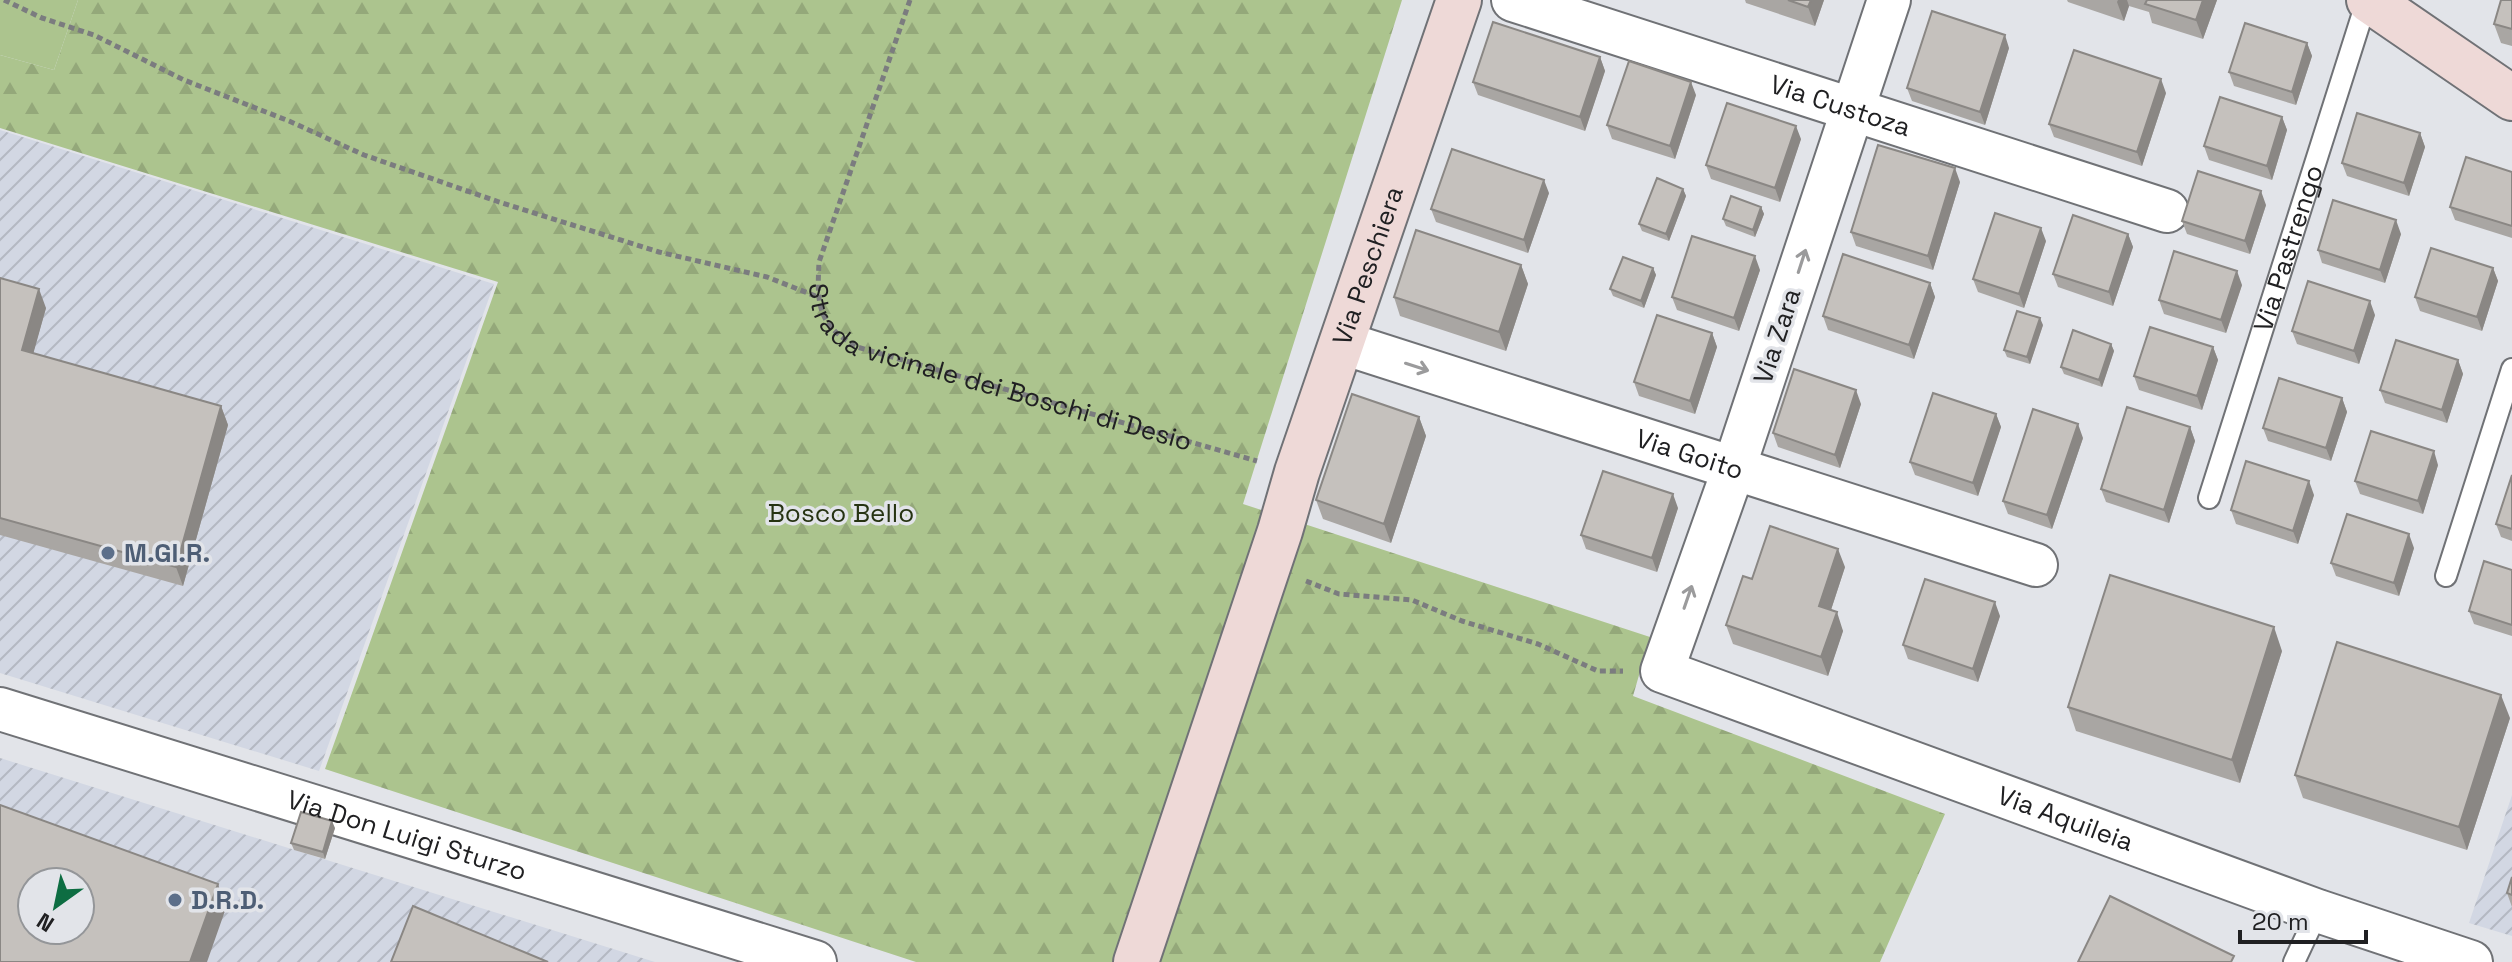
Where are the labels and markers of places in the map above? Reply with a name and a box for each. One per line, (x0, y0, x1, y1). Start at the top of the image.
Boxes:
place label: M.GI.R. (124, 536, 210, 570)
marker: M.GI.R. (99, 544, 117, 562)
place label: D.R.D. (191, 883, 264, 917)
marker: D.R.D. (166, 891, 184, 909)

